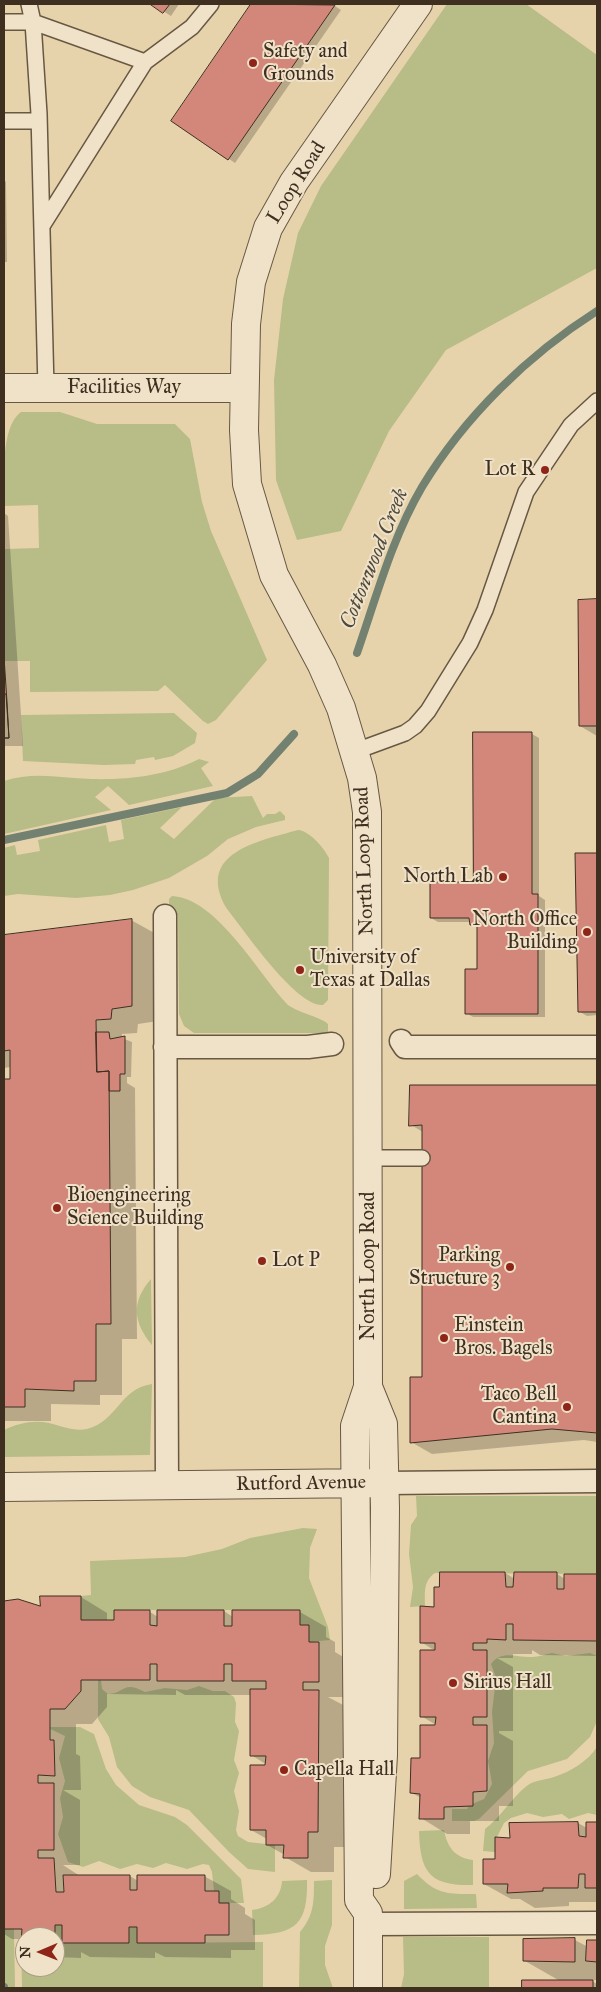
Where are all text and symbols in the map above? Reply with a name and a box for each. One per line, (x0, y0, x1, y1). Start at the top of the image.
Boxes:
place label: Safety and Grounds (263, 40, 348, 87)
marker: Safety and Grounds (247, 57, 259, 69)
street label: Loop Road (262, 138, 332, 228)
street label: Facilities Way (67, 376, 181, 400)
place label: Lot R (485, 458, 535, 482)
marker: Lot R (539, 464, 551, 476)
water label: Cottonwood Creek (335, 485, 415, 633)
street label: North Loop Road (350, 786, 380, 936)
place label: North Lab (403, 865, 493, 889)
marker: North Lab (497, 871, 509, 883)
place label: North Office Building (472, 908, 577, 955)
marker: North Office Building (581, 926, 593, 938)
place label: University of Texas at Dallas (310, 946, 430, 993)
marker: University of Texas at Dallas (294, 964, 306, 976)
place label: Bioengineering Science Building (67, 1184, 203, 1231)
street label: North Loop Road (357, 1192, 381, 1340)
marker: Bioengineering Science Building (51, 1202, 63, 1214)
place label: Parking Structure 3 (409, 1244, 500, 1291)
place label: Lot P (272, 1249, 320, 1273)
marker: Lot P (256, 1255, 268, 1267)
marker: Parking Structure 3 (504, 1261, 516, 1273)
place label: Einstein Bros. Bagels (454, 1314, 553, 1361)
marker: Einstein Bros. Bagels (438, 1332, 450, 1344)
place label: Taco Bell Cantina (481, 1383, 557, 1430)
marker: Taco Bell Cantina (561, 1401, 573, 1413)
street label: Rutford Avenue (236, 1471, 366, 1497)
place label: Sirius Hall (463, 1671, 552, 1695)
marker: Sirius Hall (447, 1677, 459, 1689)
place label: Capella Hall (294, 1758, 395, 1782)
marker: Capella Hall (278, 1764, 290, 1776)
north arrow (15, 1927, 65, 1977)
text: N (17, 1946, 34, 1958)

